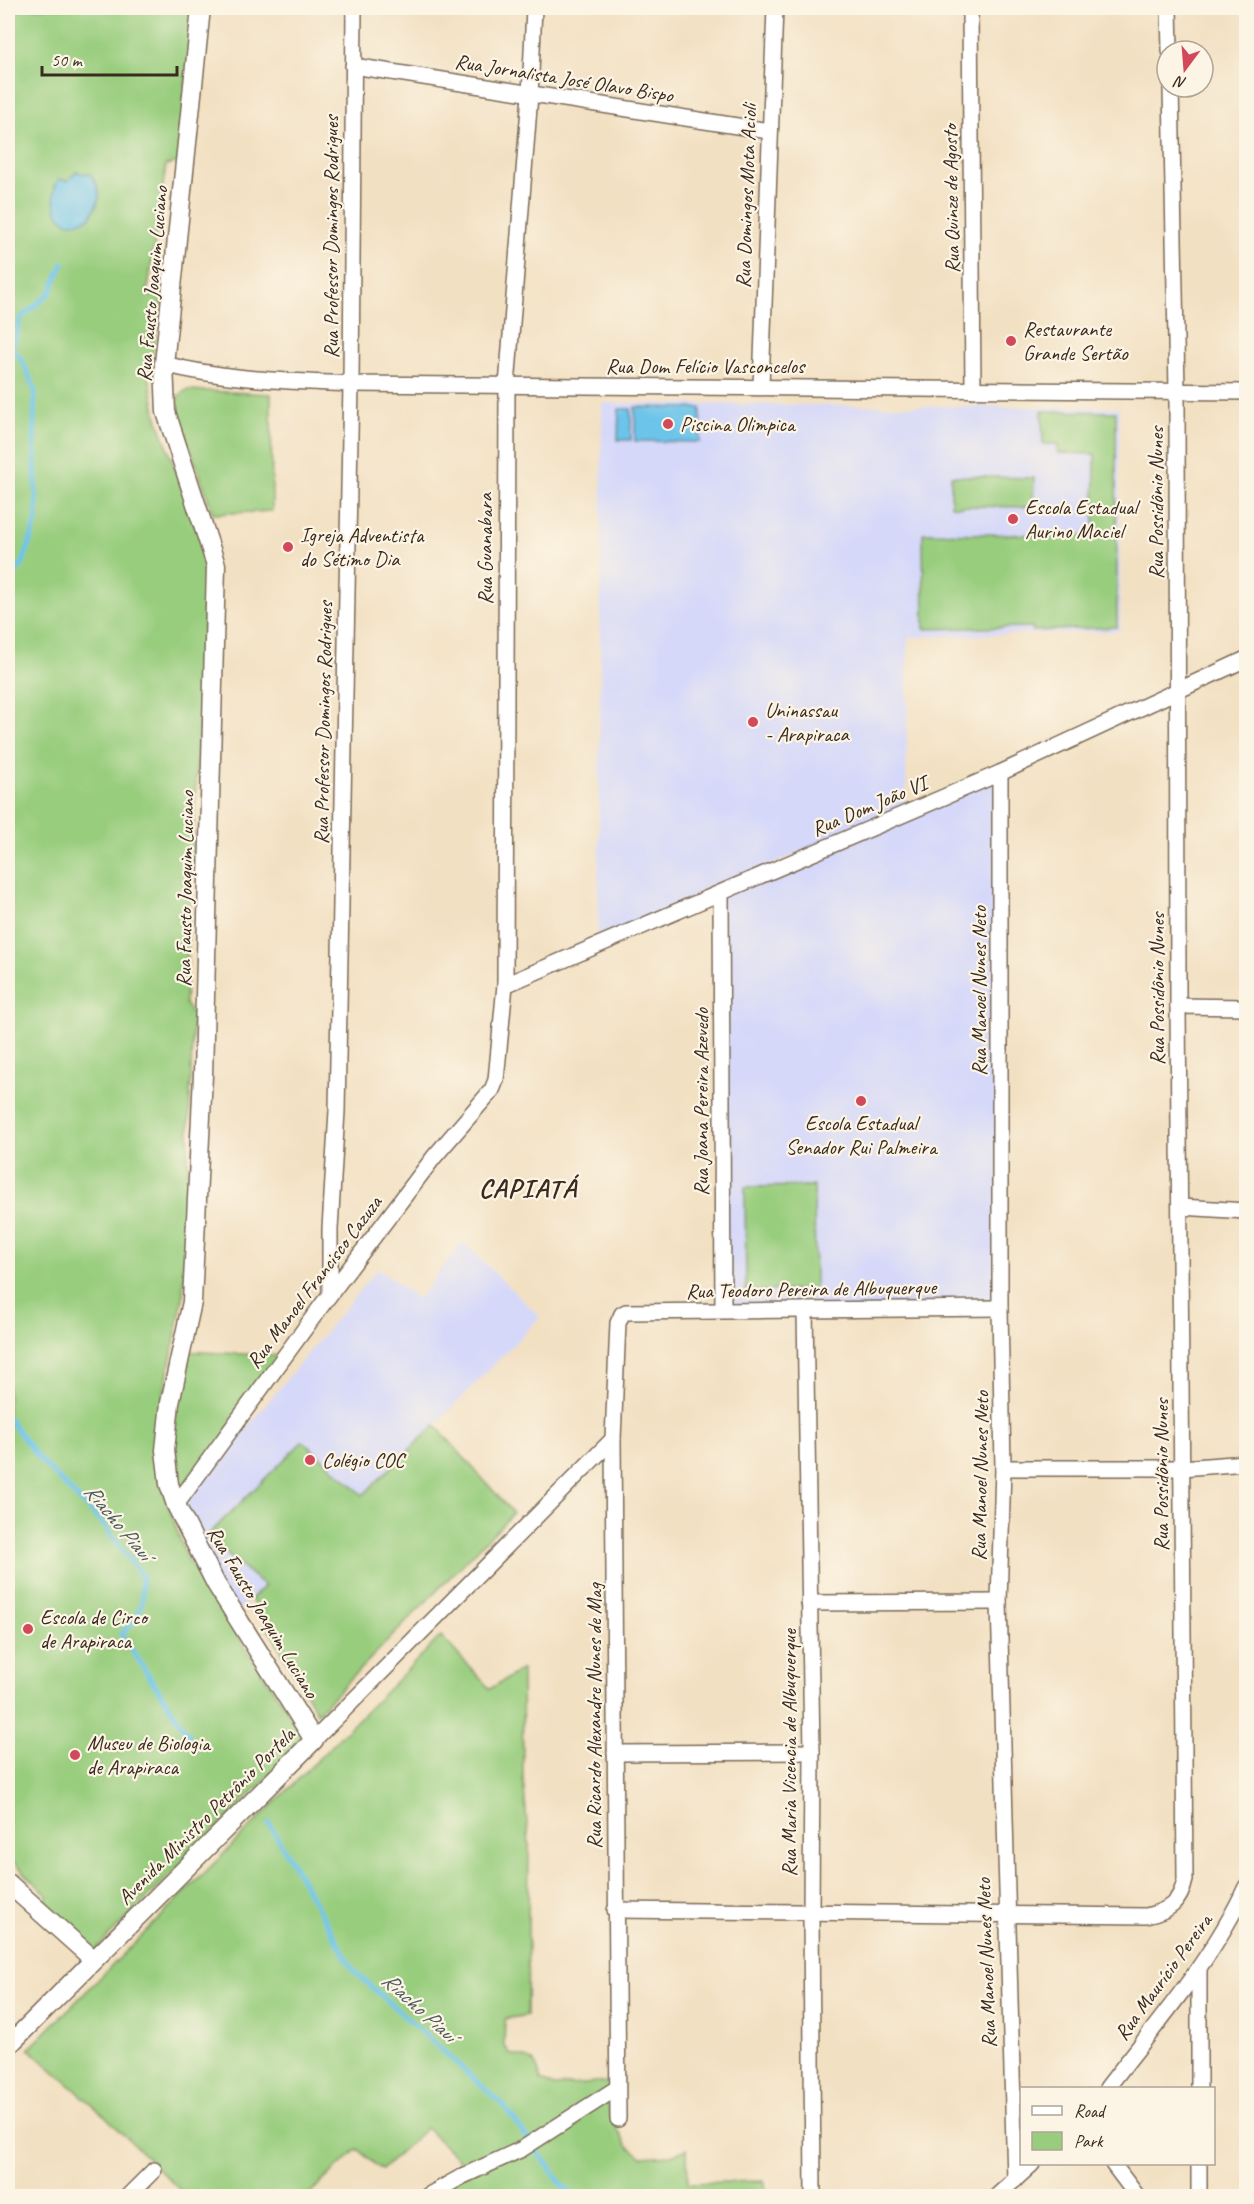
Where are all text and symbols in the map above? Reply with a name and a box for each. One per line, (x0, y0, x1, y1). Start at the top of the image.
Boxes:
scale bar (42, 39, 177, 77)
north arrow (1155, 39, 1215, 99)
street label: Rua Jornalista José Olavo Bispo (453, 48, 676, 108)
text: 50 m (51, 49, 84, 71)
text: N (1171, 71, 1189, 93)
street label: Rua Domingos Mota Acioli (730, 100, 762, 289)
street label: Rua Professor Domingos Rodrigues (318, 114, 344, 358)
street label: Rua Quinze de Agosto (937, 122, 965, 274)
street label: Rua Fausto Joaquim Luciano (131, 184, 174, 383)
place label: Restaurante Grande Sertão (1023, 316, 1129, 366)
marker: Restaurante Grande Sertão (1004, 334, 1018, 348)
street label: Rua Dom Felício Vasconcelos (606, 353, 806, 379)
place label: Piscina Olimpica (680, 411, 797, 437)
marker: Piscina Olimpica (661, 417, 675, 431)
street label: Rua Possidônio Nunes (1143, 425, 1169, 579)
street label: Rua Guanabara (472, 491, 498, 605)
place label: Escola Estadual Aurino Maciel (1025, 494, 1140, 544)
marker: Escola Estadual Aurino Maciel (1006, 512, 1020, 526)
place label: Igreja Adventista do Sétimo Dia (300, 522, 425, 572)
marker: Igreja Adventista do Sétimo Dia (281, 540, 295, 554)
street label: Rua Professor Domingos Rodrigues (308, 599, 338, 845)
place label: Uninassau - Arapiraca (765, 697, 850, 747)
marker: Uninassau - Arapiraca (746, 715, 760, 729)
street label: Rua Dom João VI (808, 768, 935, 842)
street label: Rua Fausto Joaquim Luciano (170, 789, 200, 987)
street label: Rua Manoel Nunes Neto (966, 904, 992, 1076)
street label: Rua Possidônio Nunes (1144, 911, 1170, 1065)
street label: Rua Joana Pereira Azevedo (688, 1006, 714, 1196)
marker: Escola Estadual Senador Rui Palmeira (854, 1094, 868, 1108)
place label: Escola Estadual Senador Rui Palmeira (785, 1110, 939, 1160)
district label: CAPIATÁ (479, 1171, 579, 1205)
street label: Rua Manoel Francisco Cazuza (241, 1189, 388, 1373)
street label: Rua Teodoro Pereira de Albuquerque (686, 1274, 939, 1304)
street label: Rua Manoel Nunes Neto (966, 1389, 995, 1561)
street label: Rua Possidônio Nunes (1148, 1397, 1174, 1551)
place label: Colégio COC (322, 1447, 407, 1473)
marker: Colégio COC (303, 1453, 317, 1467)
water label: Riacho Piauí (78, 1478, 163, 1572)
street label: Rua Fausto Joaquim Luciano (201, 1521, 325, 1704)
street label: Rua Ricardo Alexandre Nunes de Mag (581, 1581, 607, 1849)
place label: Escola de Circo de Arapiraca (40, 1604, 149, 1654)
marker: Escola de Circo de Arapiraca (21, 1622, 35, 1636)
street label: Rua Maria Vicencia de Albuquerque (776, 1628, 802, 1877)
street label: Avenida Ministro Petrônio Portela (112, 1721, 301, 1910)
place label: Museu de Biologia de Arapiraca (87, 1730, 212, 1780)
marker: Museu de Biologia de Arapiraca (68, 1748, 82, 1762)
street label: Rua Manoel Nunes Neto (970, 1876, 1002, 2048)
street label: Rua Maurício Pereira (1108, 1907, 1219, 2045)
water label: Riacho Piauí (376, 1966, 468, 2053)
legend (1020, 2087, 1215, 2165)
text: Road (1074, 2100, 1107, 2122)
text: Park (1074, 2130, 1104, 2152)

